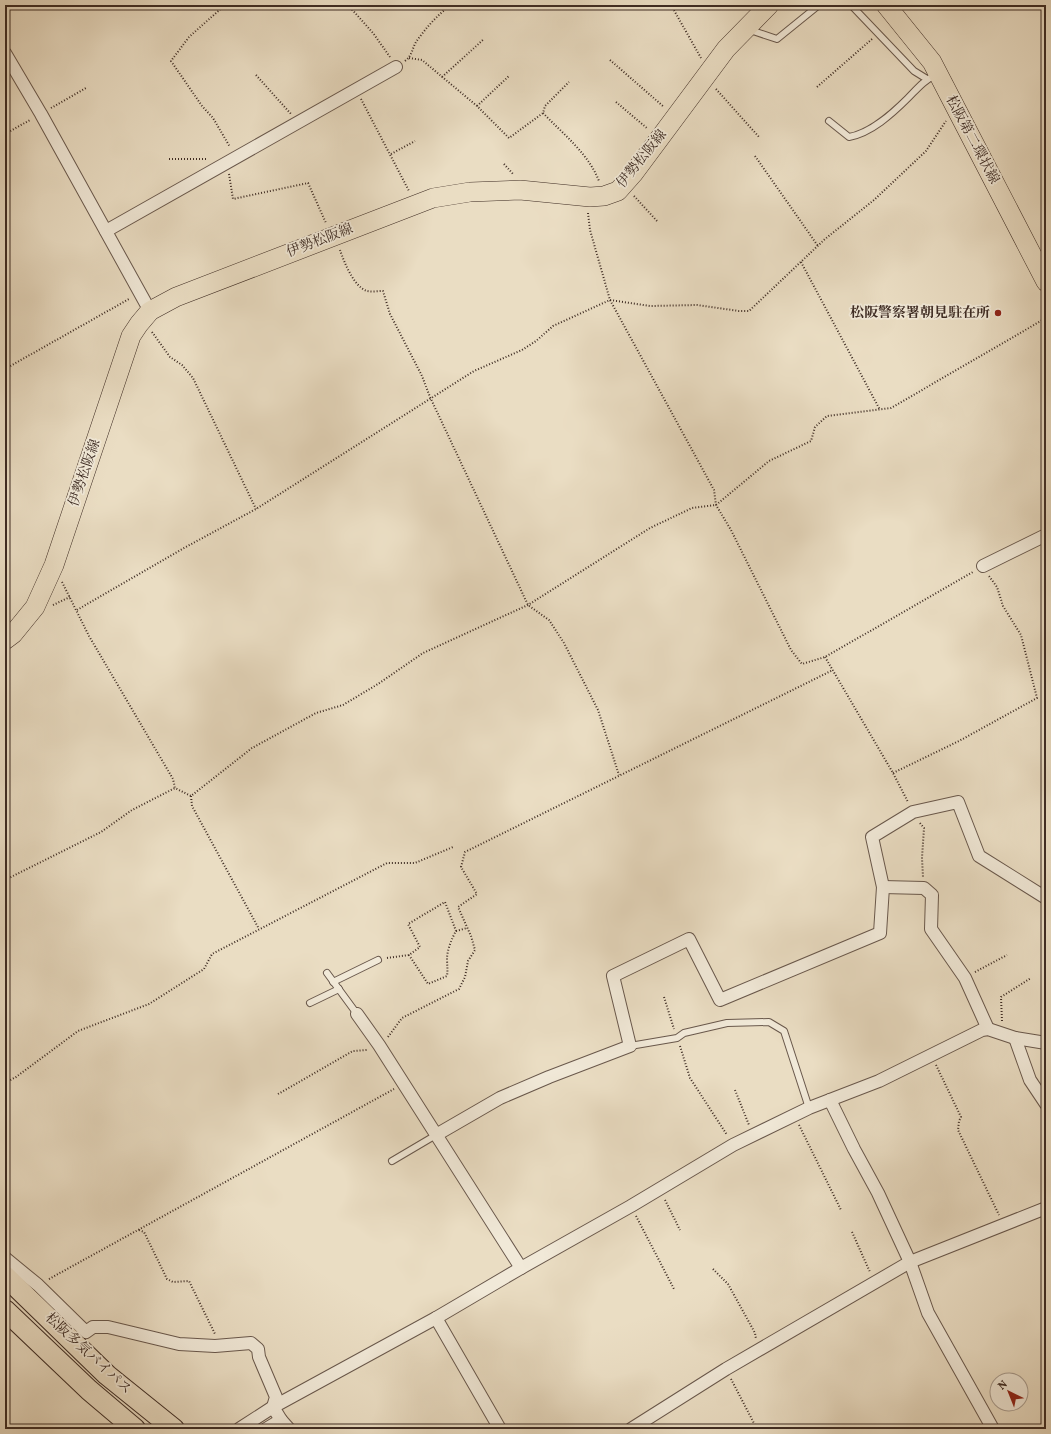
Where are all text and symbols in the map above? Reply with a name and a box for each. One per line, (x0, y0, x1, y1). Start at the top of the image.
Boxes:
street label: 松阪第二環状線 (941, 92, 1003, 188)
street label: 伊勢松阪線 (613, 126, 671, 192)
street label: 伊勢松阪線 (284, 220, 356, 262)
place label: 松阪警察署朝見駐在所 (850, 304, 990, 323)
marker: 松阪警察署朝見駐在所 (993, 308, 1003, 318)
street label: 伊勢松阪線 (65, 437, 105, 509)
street label: 松阪多気バイパス (41, 1309, 135, 1399)
north arrow (989, 1372, 1029, 1412)
text: N (995, 1378, 1011, 1394)

